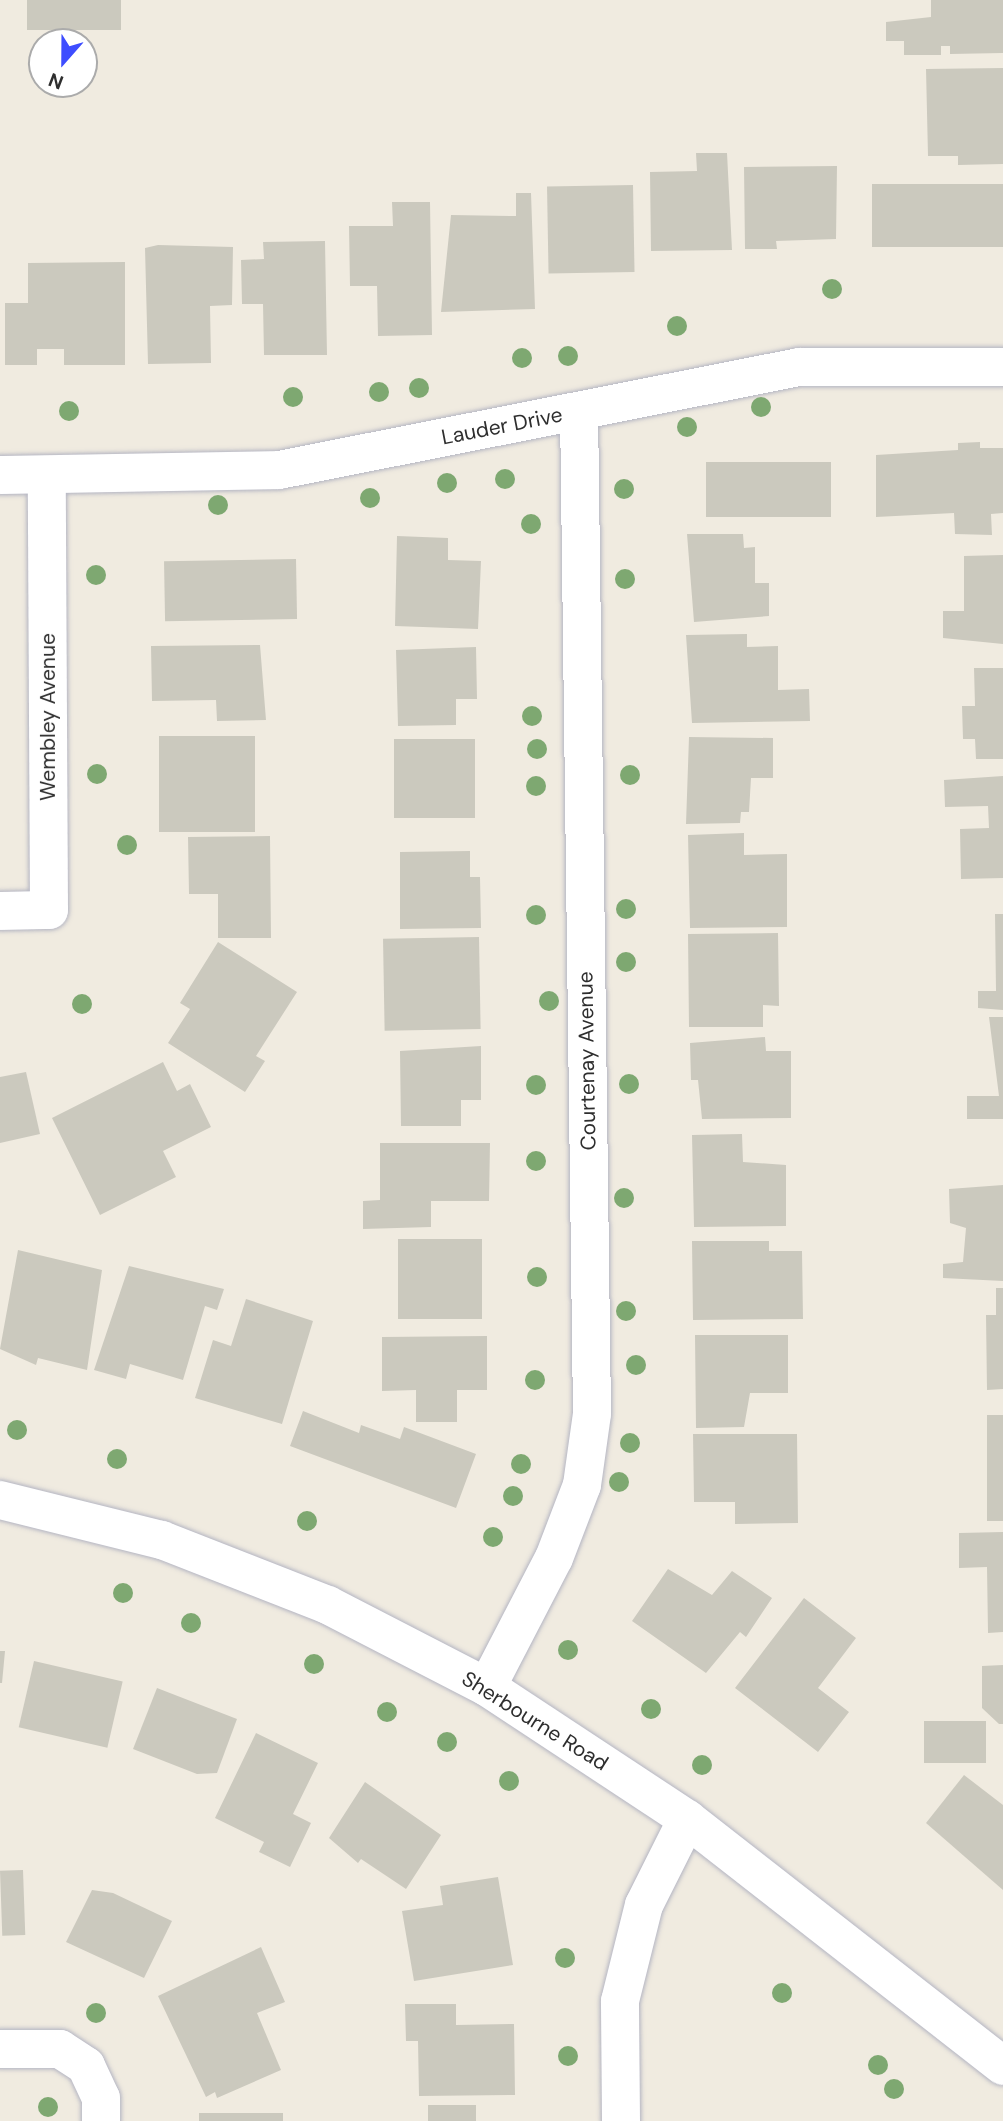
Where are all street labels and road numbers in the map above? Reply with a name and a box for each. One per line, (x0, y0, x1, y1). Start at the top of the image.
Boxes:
street label: Lauder Drive (439, 402, 565, 450)
street label: Wembley Avenue (35, 633, 61, 801)
street label: Courtenay Avenue (573, 971, 601, 1151)
street label: Sherbourne Road (457, 1666, 613, 1776)

